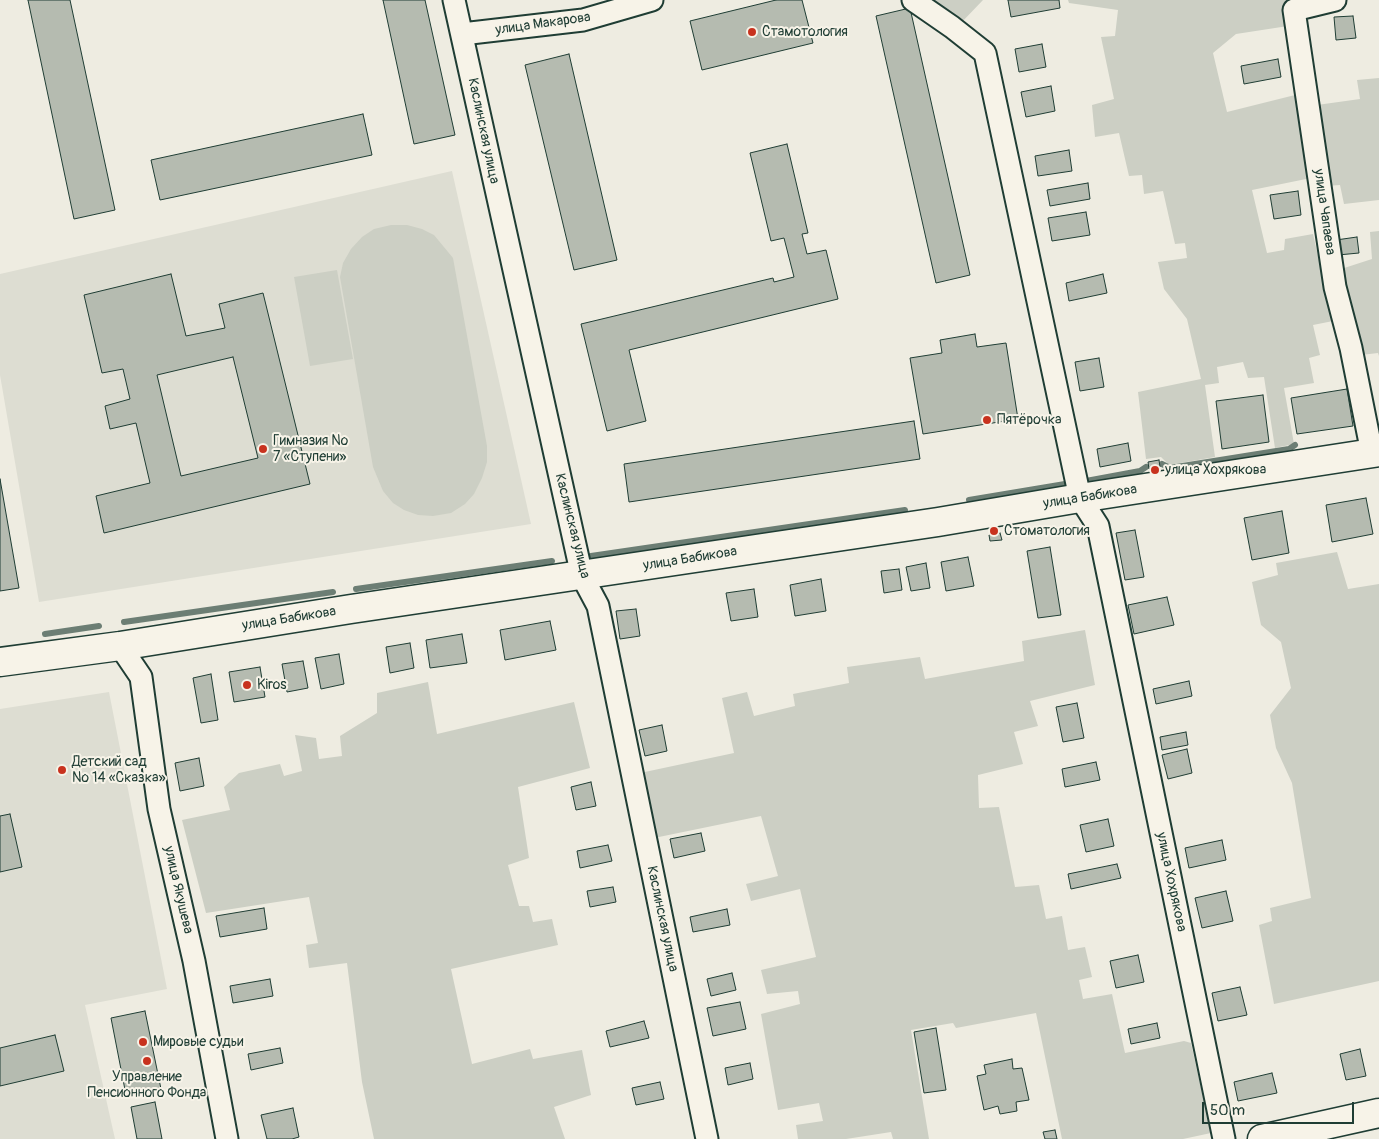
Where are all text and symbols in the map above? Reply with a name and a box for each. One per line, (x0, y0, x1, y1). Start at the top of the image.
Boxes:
street label: улица Макарова (494, 9, 592, 39)
place label: Стамотология (762, 24, 848, 40)
marker: Стамотология (746, 26, 758, 38)
street label: Каслинская улица (464, 77, 502, 185)
street label: улица Чапаева (1310, 168, 1338, 256)
place label: Пятёрочка (997, 412, 1061, 428)
marker: Пятёрочка (981, 414, 993, 426)
place label: Гимназия № 7 «Ступени» (273, 433, 348, 466)
marker: Гимназия № 7 «Ступени» (257, 443, 269, 455)
place label: улица Хохрякова (1165, 462, 1266, 478)
marker: улица Хохрякова (1149, 464, 1161, 476)
street label: Каслинская улица (551, 472, 593, 580)
street label: улица Бабикова (1042, 481, 1138, 513)
place label: Стоматология (1004, 523, 1090, 539)
marker: Стоматология (988, 525, 1000, 537)
street label: улица Бабикова (642, 543, 738, 575)
street label: улица Бабикова (241, 603, 337, 635)
place label: Kiros (257, 677, 286, 693)
marker: Kiros (241, 679, 253, 691)
place label: Детский сад № 14 «Сказка» (72, 754, 166, 786)
marker: Детский сад № 14 «Сказка» (56, 764, 68, 776)
street label: улица Хохрякова (1152, 831, 1190, 933)
street label: улица Якушева (160, 845, 196, 935)
street label: Каслинская улица (643, 865, 681, 973)
place label: Мировые судьи (153, 1034, 243, 1050)
marker: Мировые судьи (137, 1036, 149, 1048)
marker: Управление Пенсионного Фонда (141, 1055, 153, 1067)
place label: Управление Пенсионного Фонда (88, 1069, 206, 1102)
scale bar (1204, 1092, 1356, 1124)
text: 50 m (1210, 1101, 1245, 1120)

